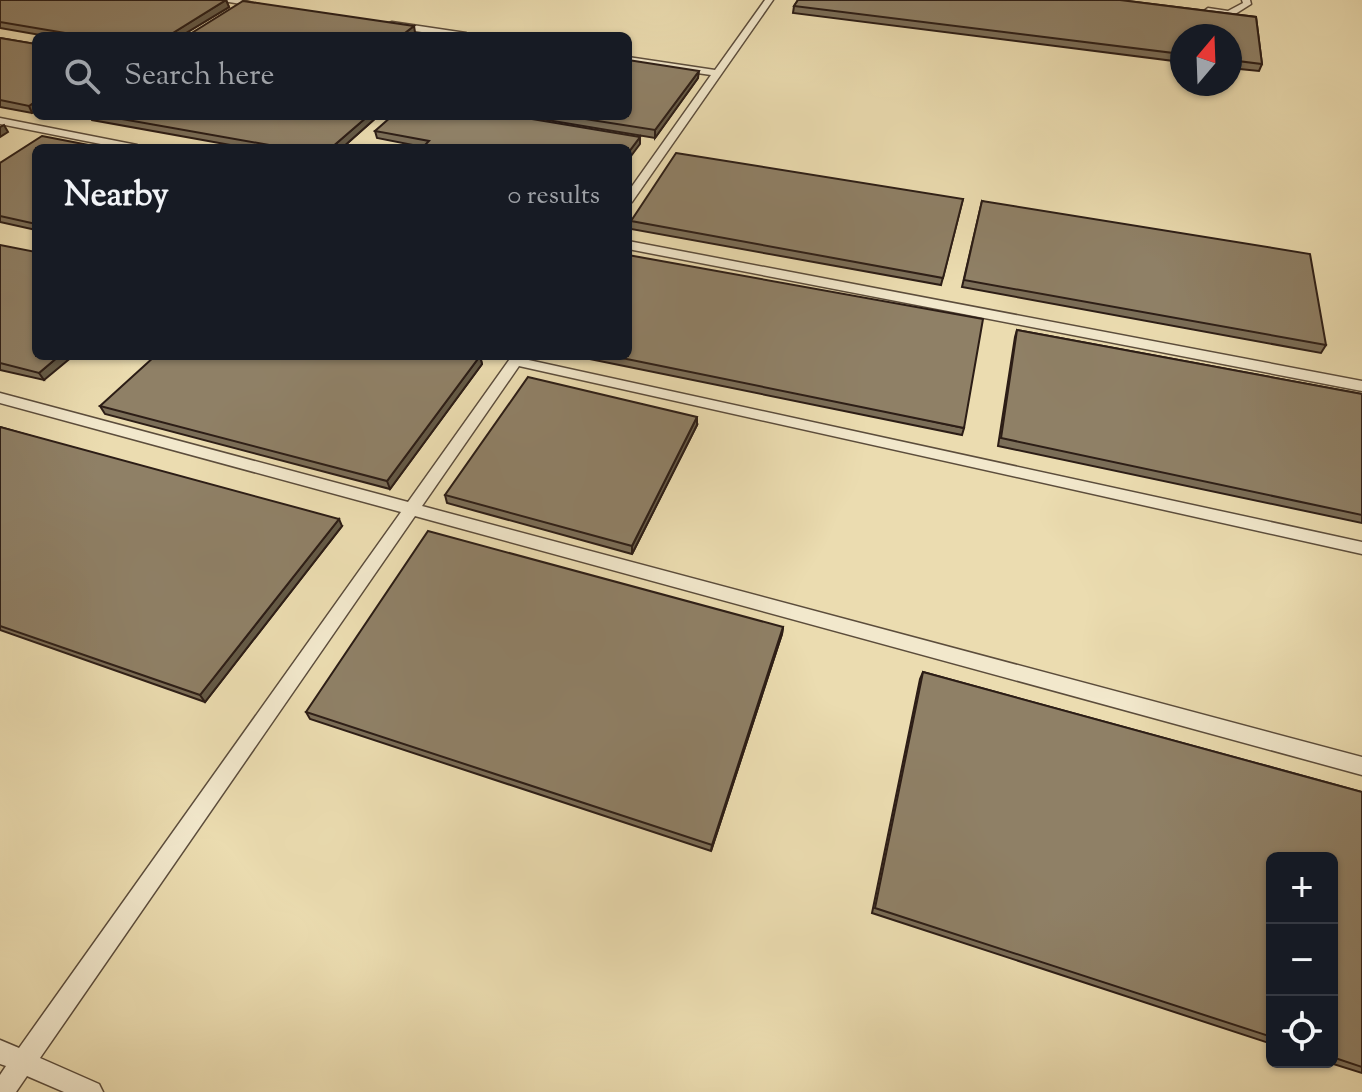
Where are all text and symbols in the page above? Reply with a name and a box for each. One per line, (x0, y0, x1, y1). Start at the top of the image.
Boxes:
north arrow (1170, 24, 1242, 96)
search box (32, 32, 632, 120)
icon: search (60, 54, 104, 98)
text: Search here (124, 55, 274, 98)
text: Nearby (64, 172, 169, 221)
text: 0 results (508, 178, 600, 215)
map controls (1266, 852, 1338, 1068)
button: + (1266, 852, 1338, 924)
button: − (1266, 924, 1338, 996)
button: locate (1266, 996, 1338, 1068)

